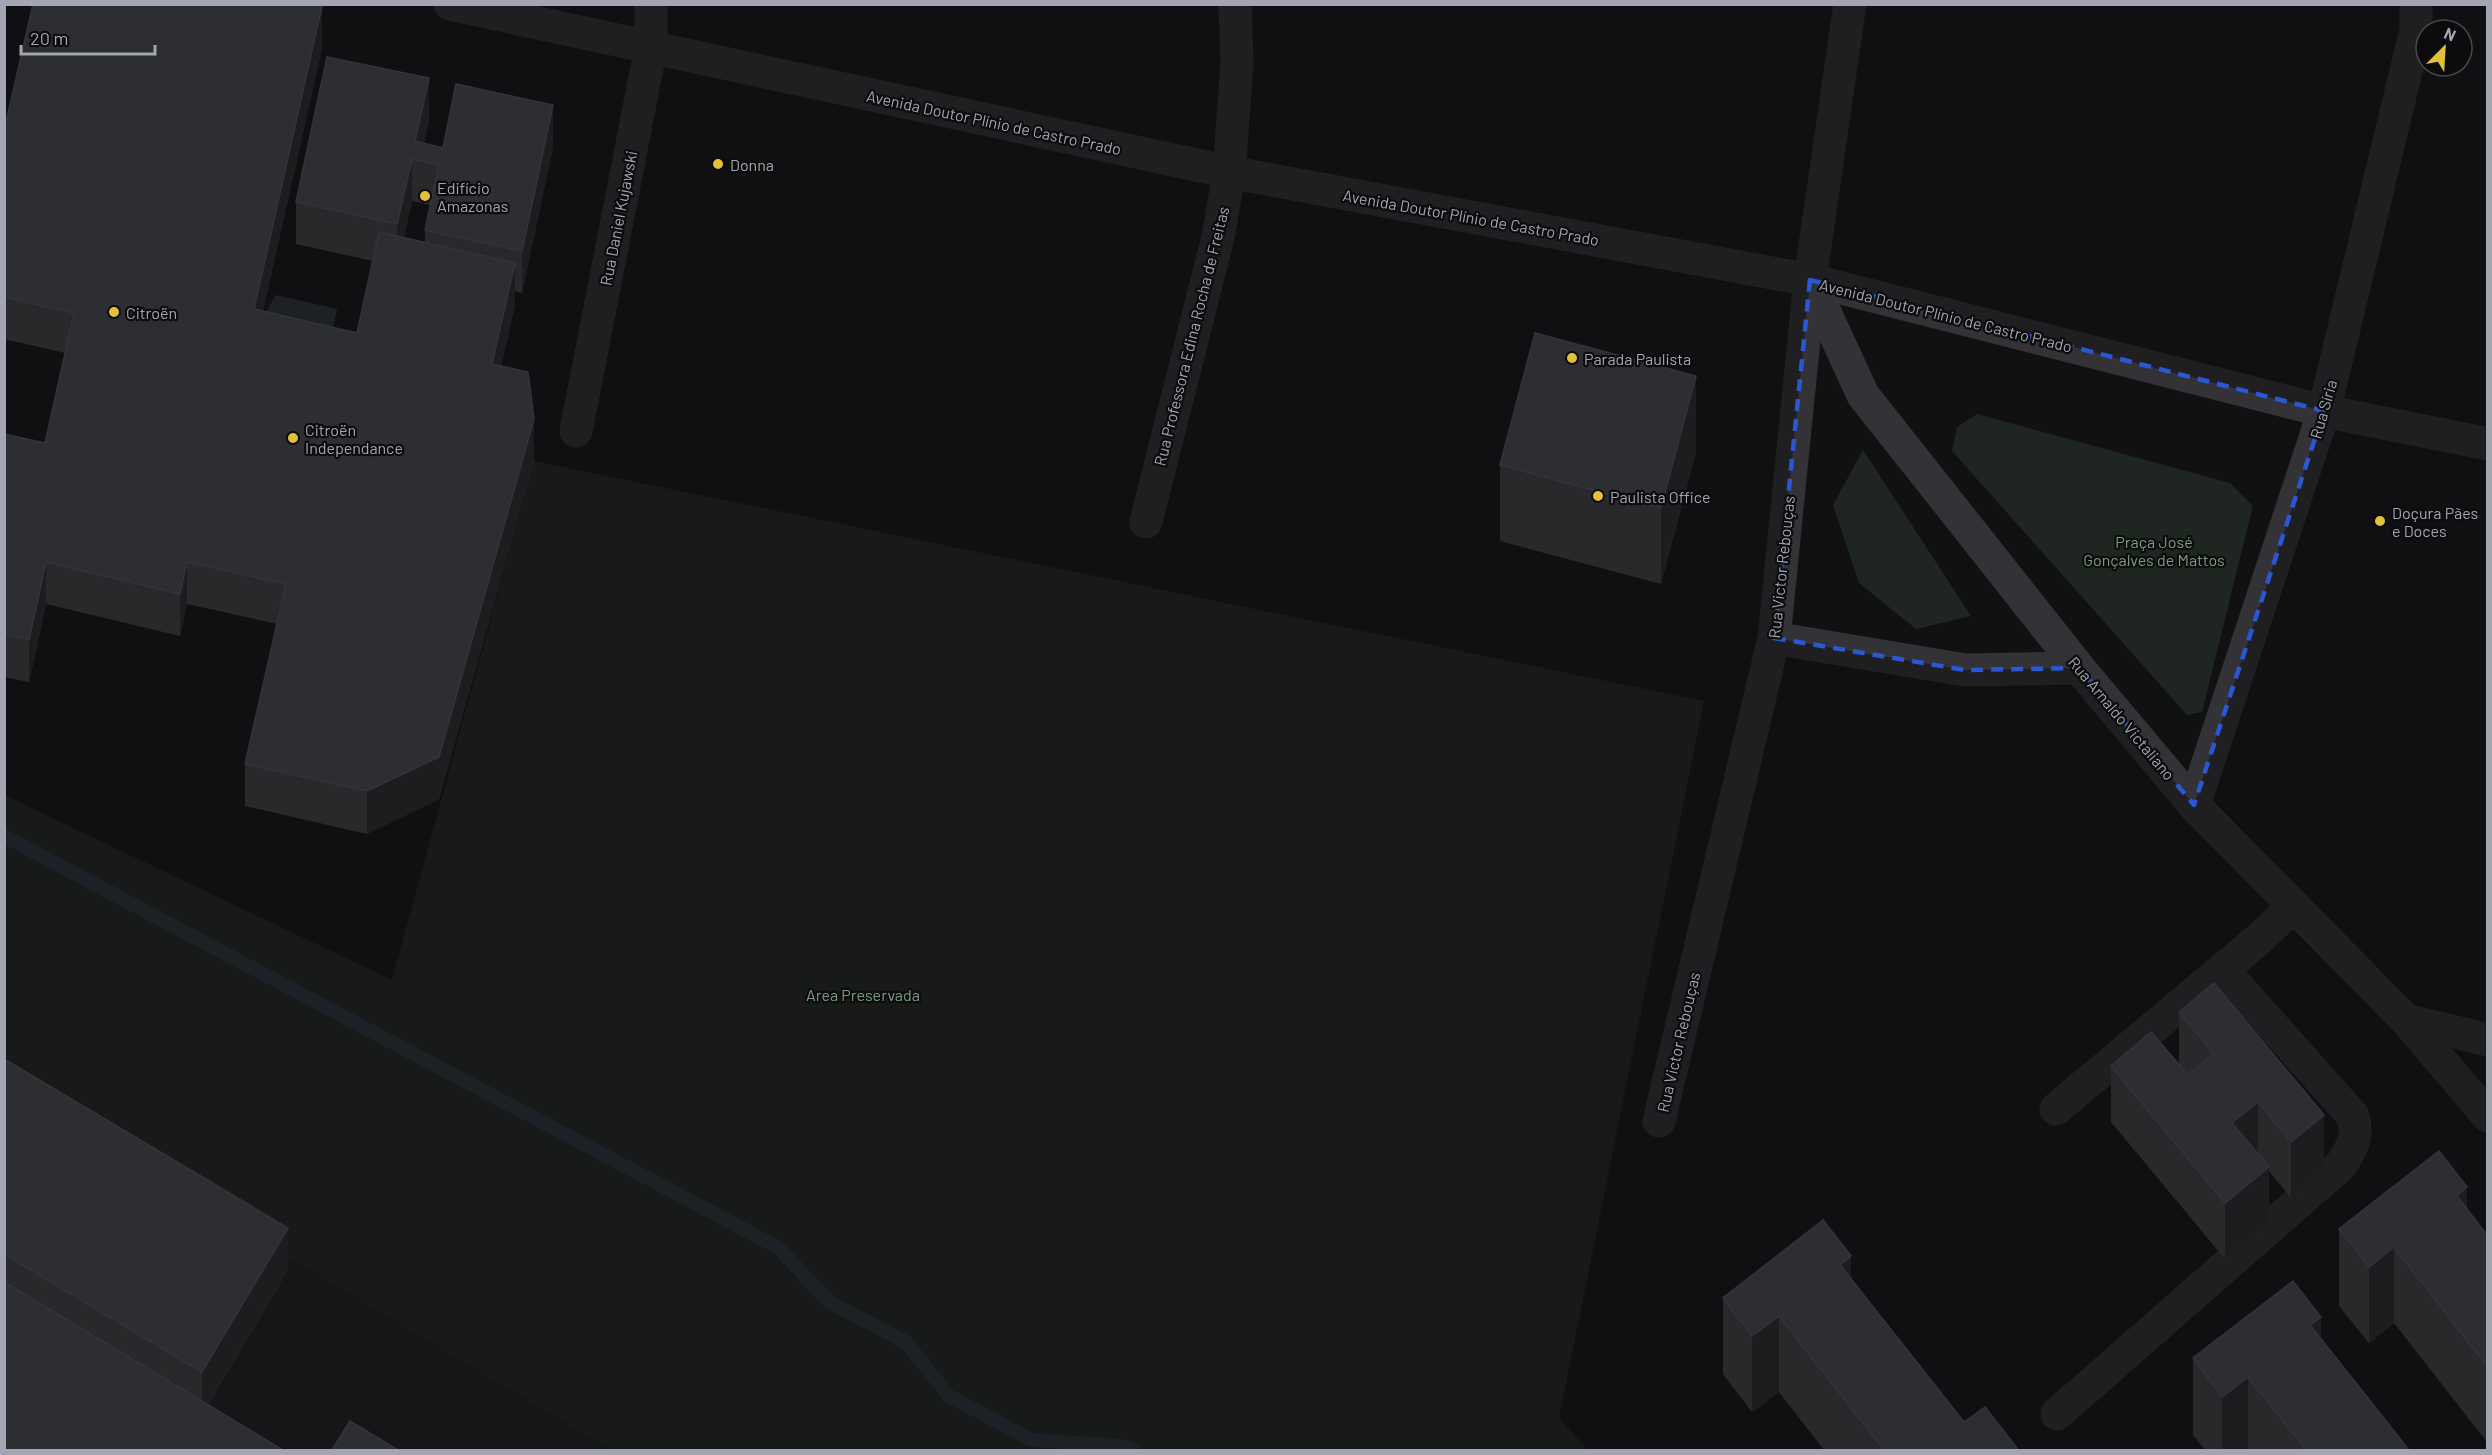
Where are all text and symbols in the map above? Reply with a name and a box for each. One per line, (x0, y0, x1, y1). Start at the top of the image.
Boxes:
scale bar (21, 18, 154, 56)
north arrow (2414, 18, 2474, 78)
text: N (2442, 23, 2459, 45)
text: 20 m (30, 27, 68, 49)
street label: Avenida Doutor Plínio de Castro Prado (865, 86, 1123, 158)
street label: Rua Daniel Kujawski (596, 149, 640, 287)
place label: Donna (730, 155, 774, 174)
marker: Donna (711, 157, 725, 171)
place label: Edifício Amazonas (437, 178, 508, 215)
street label: Avenida Doutor Plínio de Castro Prado (1341, 185, 1601, 249)
marker: Edifício Amazonas (418, 189, 432, 203)
street label: Rua Professora Edina Rocha de Freitas (1150, 204, 1232, 468)
street label: Avenida Doutor Plínio de Castro Prado (1818, 274, 2074, 356)
place label: Citroën (126, 303, 177, 322)
marker: Citroën (107, 305, 121, 319)
place label: Parada Paulista (1584, 349, 1691, 368)
marker: Parada Paulista (1565, 351, 1579, 365)
street label: Rua Síria (2306, 377, 2340, 441)
place label: Citroën Independance (305, 420, 403, 457)
marker: Citroën Independance (286, 431, 300, 445)
place label: Paulista Office (1610, 487, 1711, 506)
marker: Paulista Office (1591, 489, 1605, 503)
street label: Rua Victor Rebouças (1764, 495, 1798, 639)
place label: Doçura Pães e Doces (2392, 503, 2478, 540)
marker: Doçura Pães e Doces (2373, 514, 2387, 528)
park label: Praça José Gonçalves de Mattos (2083, 532, 2225, 569)
street label: Rua Arnaldo Victaliano (2065, 652, 2179, 784)
street label: Rua Victor Rebouças (1653, 970, 1703, 1114)
park label: Area Preservada (806, 985, 920, 1004)

